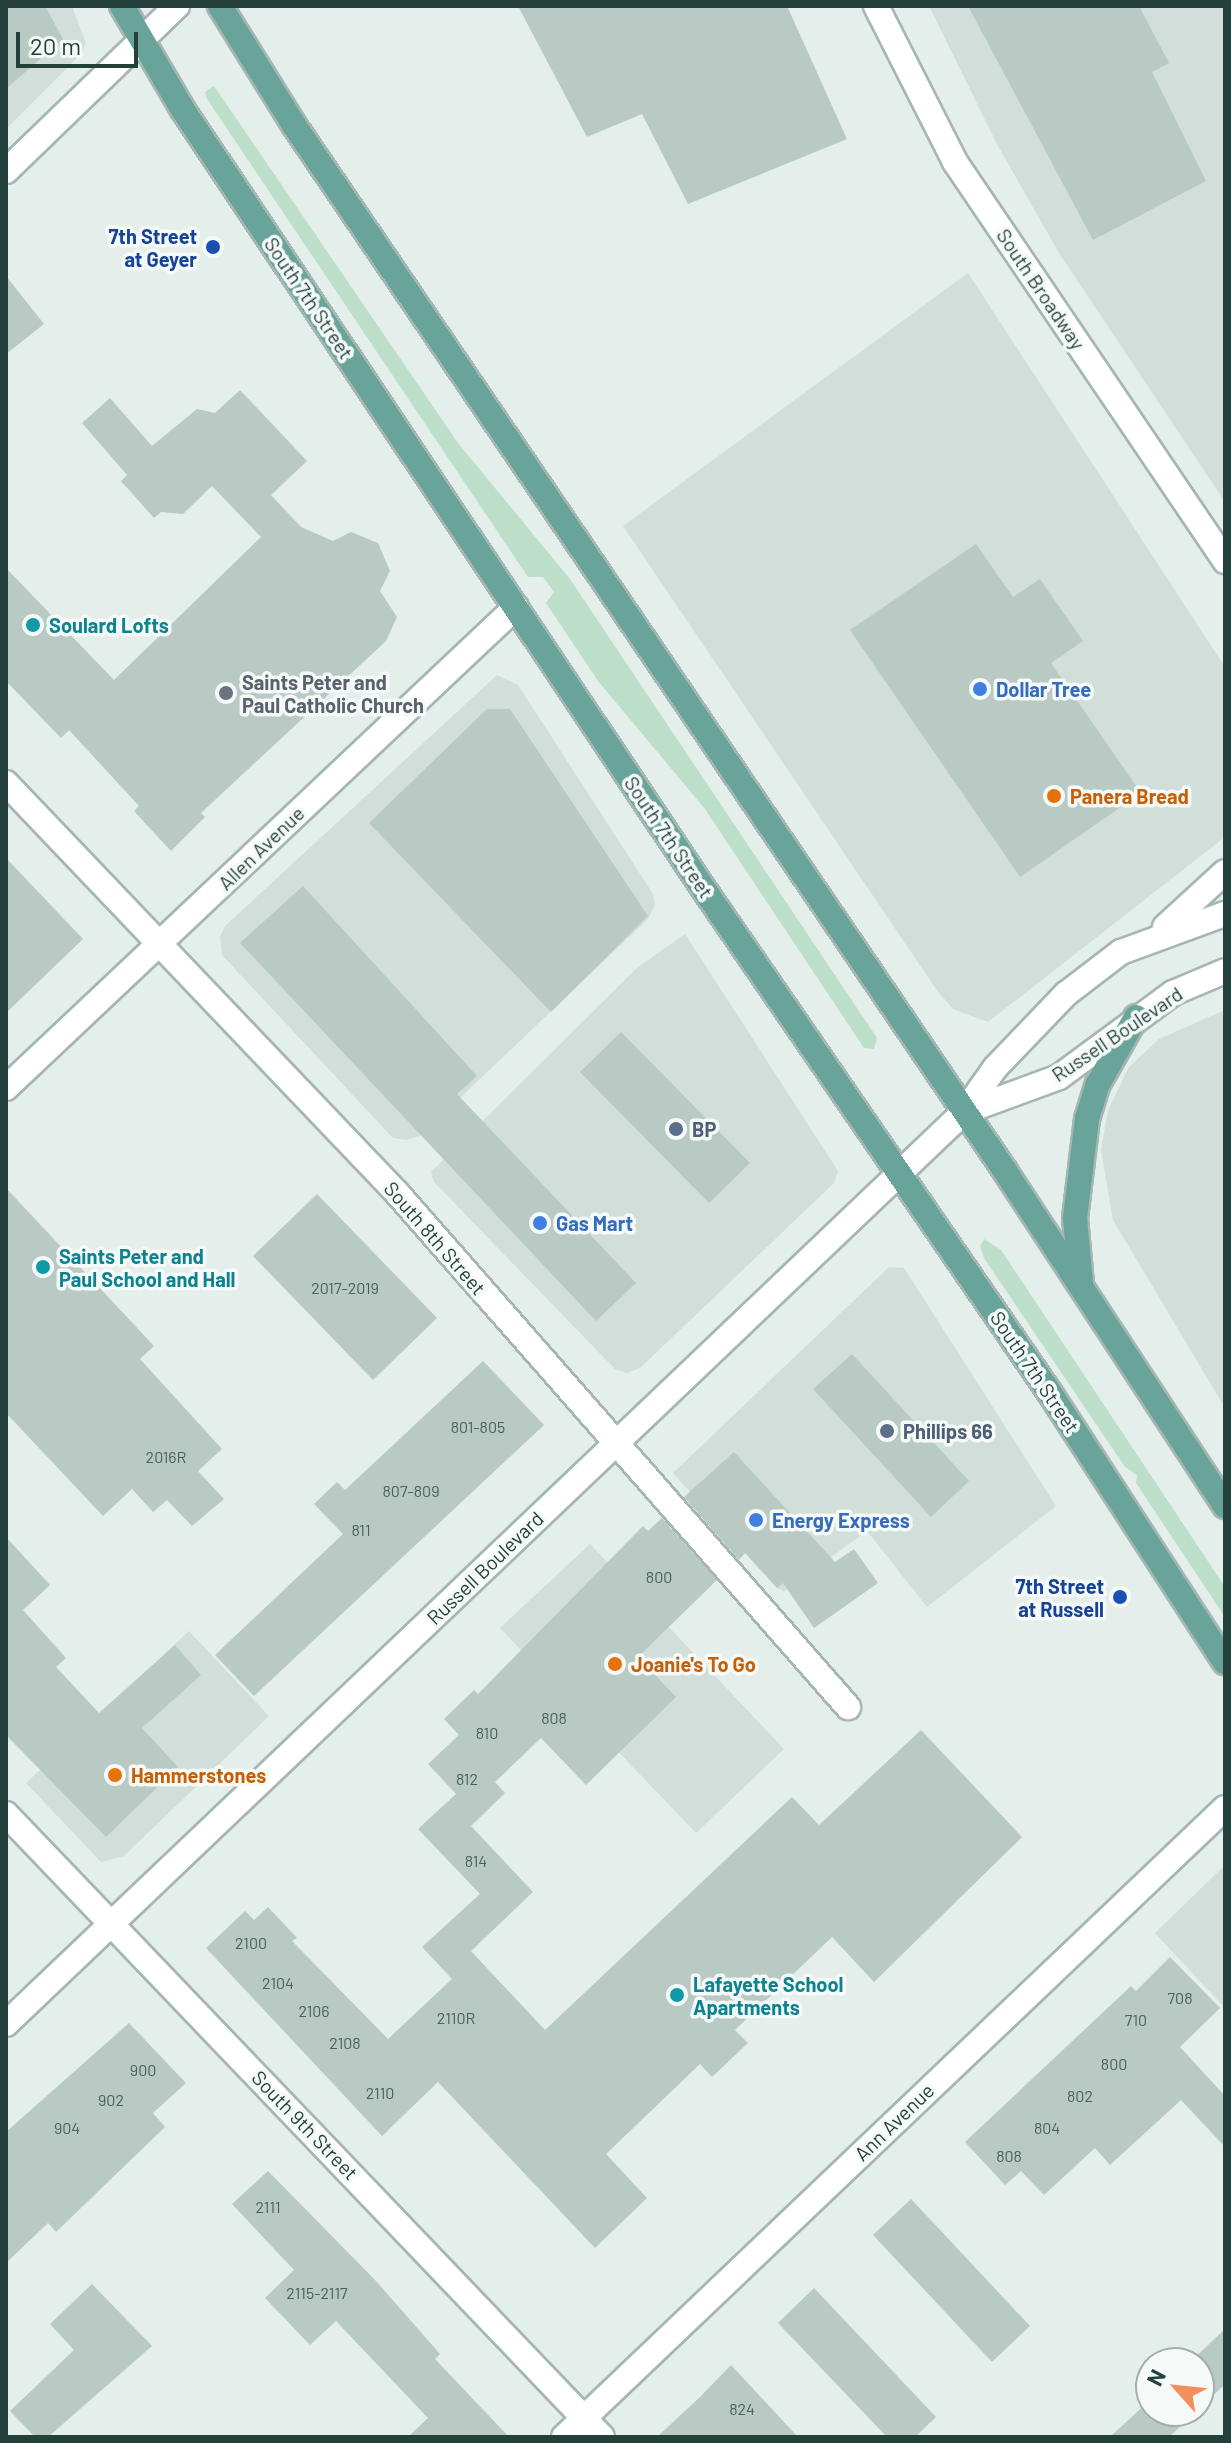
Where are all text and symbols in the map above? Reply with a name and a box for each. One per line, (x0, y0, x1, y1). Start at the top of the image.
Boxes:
scale bar (20, 16, 142, 66)
text: 20 m (30, 31, 81, 60)
place label: 7th Street at Geyer (108, 224, 197, 271)
street label: South Broadway (992, 224, 1090, 354)
street label: South 7th Street (259, 233, 359, 363)
marker: 7th Street at Geyer (204, 238, 222, 256)
place label: Soulard Lofts (49, 613, 169, 637)
marker: Soulard Lofts (24, 616, 42, 634)
place label: Saints Peter and Paul Catholic Church (242, 670, 424, 717)
place label: Dollar Tree (996, 677, 1091, 701)
marker: Dollar Tree (971, 680, 989, 698)
marker: Saints Peter and Paul Catholic Church (217, 684, 235, 702)
street label: South 7th Street (619, 772, 719, 902)
place label: Panera Bread (1070, 784, 1189, 808)
marker: Panera Bread (1045, 787, 1063, 805)
street label: Allen Avenue (213, 801, 309, 895)
street label: Russell Boulevard (1047, 981, 1187, 1087)
place label: BP (692, 1117, 716, 1141)
marker: BP (667, 1120, 685, 1138)
street label: South 8th Street (379, 1176, 491, 1300)
place label: Gas Mart (556, 1211, 633, 1235)
marker: Gas Mart (531, 1214, 549, 1232)
place label: Saints Peter and Paul School and Hall (59, 1244, 235, 1291)
marker: Saints Peter and Paul School and Hall (34, 1258, 52, 1276)
house number: 2017-2019 (311, 1278, 379, 1298)
street label: South 7th Street (985, 1307, 1085, 1437)
house number: 801-805 (451, 1417, 505, 1437)
place label: Phillips 66 (903, 1419, 993, 1443)
marker: Phillips 66 (878, 1422, 896, 1440)
house number: 2016R (146, 1447, 186, 1467)
house number: 807-809 (383, 1481, 439, 1501)
street label: Russell Boulevard (422, 1506, 548, 1630)
place label: Energy Express (772, 1508, 910, 1532)
marker: Energy Express (747, 1511, 765, 1529)
house number: 811 (351, 1520, 371, 1540)
house number: 800 (646, 1567, 672, 1587)
place label: 7th Street at Russell (1015, 1574, 1104, 1621)
marker: 7th Street at Russell (1111, 1588, 1129, 1606)
place label: Joanie's To Go (631, 1652, 756, 1676)
marker: Joanie's To Go (606, 1655, 624, 1673)
house number: 808 (541, 1708, 567, 1728)
house number: 810 (476, 1723, 498, 1743)
place label: Hammerstones (131, 1763, 266, 1787)
marker: Hammerstones (106, 1766, 124, 1784)
house number: 812 (456, 1769, 478, 1789)
house number: 814 (465, 1851, 487, 1871)
house number: 2100 (235, 1933, 267, 1953)
place label: Lafayette School Apartments (693, 1972, 843, 2019)
house number: 2104 (262, 1973, 294, 1993)
marker: Lafayette School Apartments (668, 1986, 686, 2004)
house number: 708 (1168, 1988, 1192, 2008)
house number: 2106 (298, 2001, 330, 2021)
house number: 2110R (437, 2008, 475, 2028)
house number: 710 (1125, 2010, 1147, 2030)
house number: 2108 (329, 2033, 361, 2053)
house number: 800 (1101, 2054, 1127, 2074)
house number: 900 (130, 2060, 156, 2080)
street label: South 9th Street (247, 2065, 363, 2185)
street label: Ann Avenue (849, 2078, 939, 2166)
house number: 2110 (366, 2083, 394, 2103)
house number: 802 (1067, 2086, 1093, 2106)
house number: 902 (98, 2090, 124, 2110)
house number: 904 (54, 2118, 80, 2138)
house number: 804 (1034, 2118, 1060, 2138)
house number: 808 (996, 2146, 1022, 2166)
house number: 2111 (255, 2197, 281, 2217)
house number: 2115-2117 (286, 2283, 348, 2303)
north arrow (1135, 2347, 1215, 2427)
text: N (1140, 2365, 1170, 2389)
house number: 824 (729, 2399, 755, 2419)

